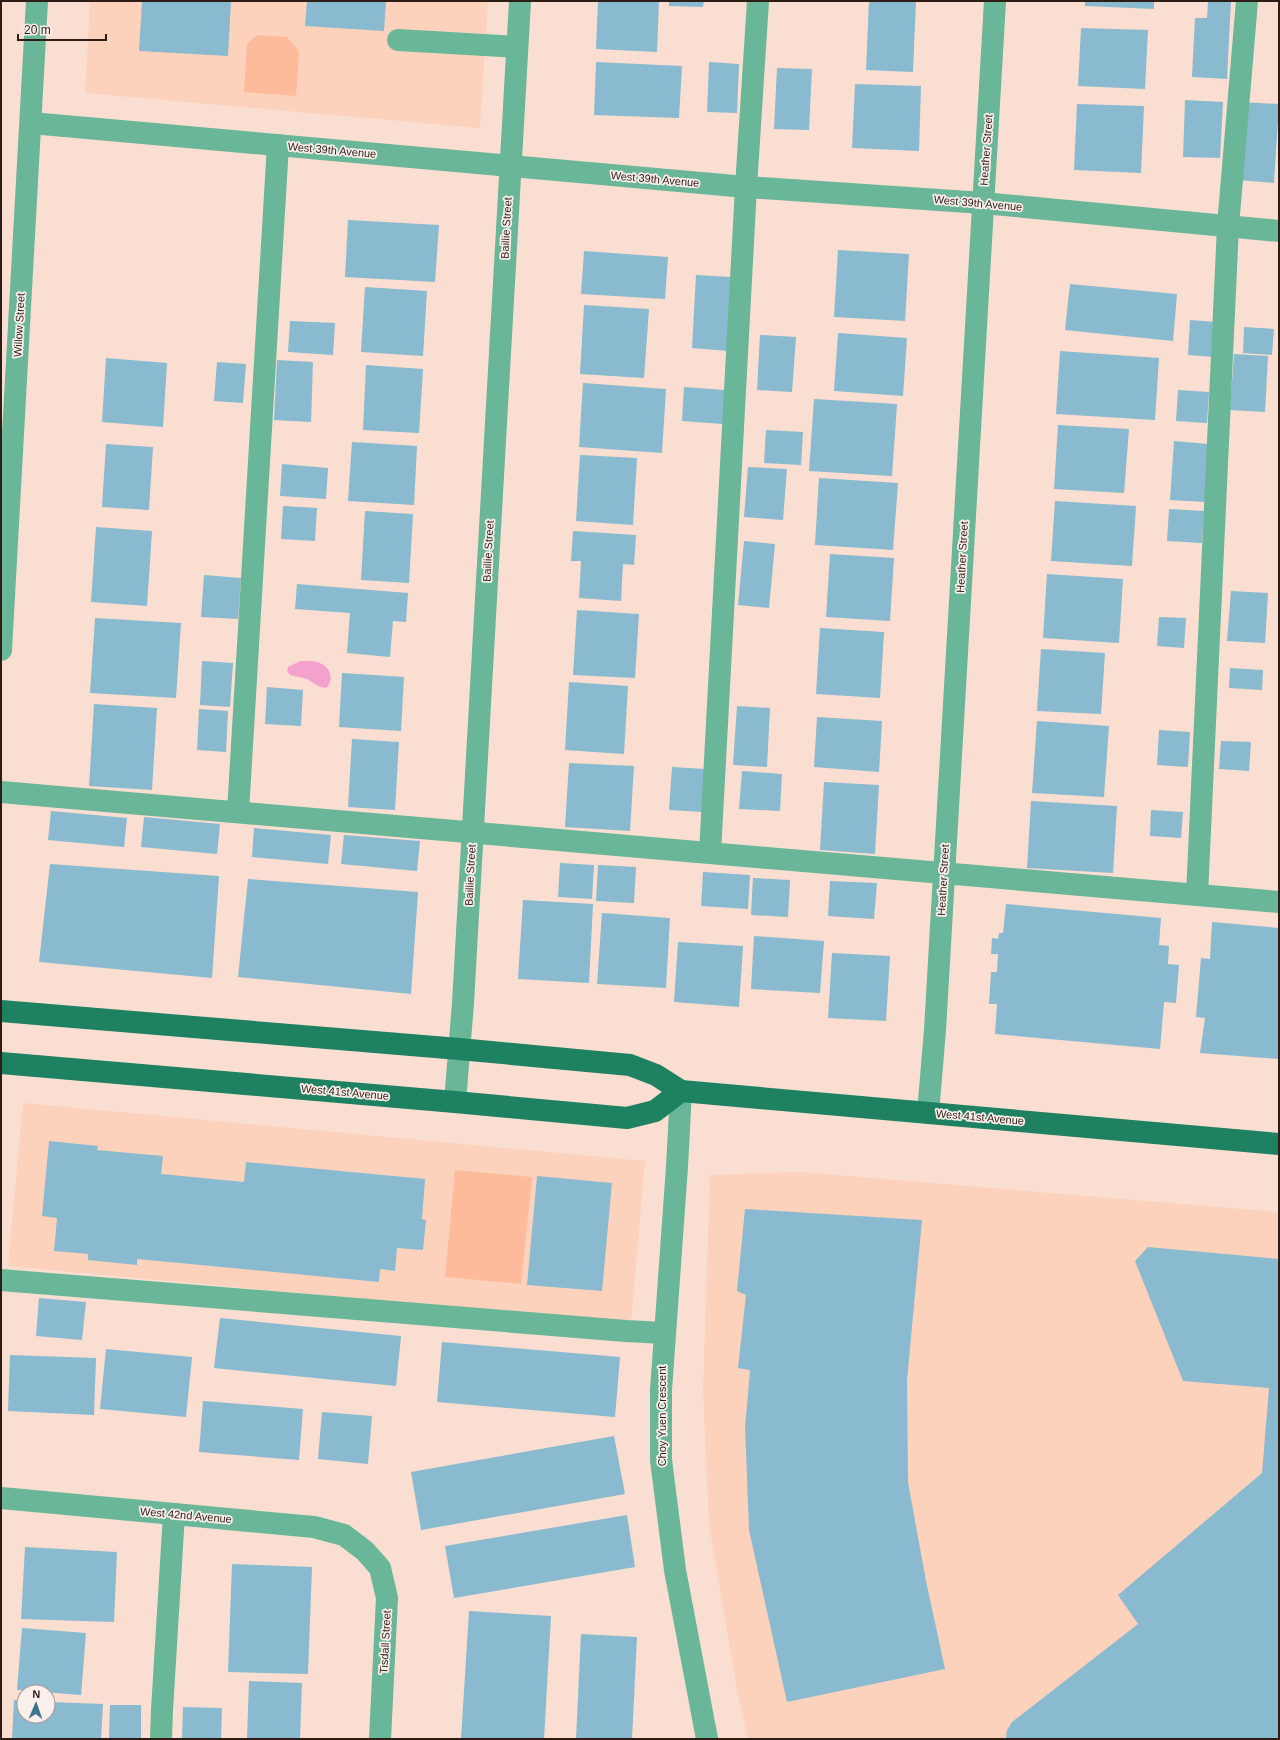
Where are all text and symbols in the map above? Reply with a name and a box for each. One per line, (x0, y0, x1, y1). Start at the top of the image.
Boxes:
scale bar (18, 16, 106, 42)
text: 20 m (24, 23, 51, 37)
street label: Heather Street (978, 114, 994, 186)
street label: West 39th Avenue (287, 140, 377, 160)
street label: West 39th Avenue (610, 169, 700, 189)
street label: West 39th Avenue (933, 193, 1023, 213)
street label: Baillie Street (498, 197, 514, 259)
street label: Willow Street (11, 293, 27, 357)
street label: Baillie Street (480, 520, 496, 582)
street label: Heather Street (954, 521, 970, 593)
street label: Baillie Street (462, 844, 478, 906)
street label: Heather Street (935, 844, 951, 916)
street label: West 41st Avenue (301, 1082, 389, 1102)
street label: West 41st Avenue (936, 1107, 1024, 1127)
street label: Choy Yuen Crescent (656, 1366, 668, 1466)
street label: West 42nd Avenue (140, 1505, 232, 1525)
street label: Tisdall Street (377, 1610, 393, 1674)
north arrow (16, 1684, 56, 1724)
text: N (32, 1688, 41, 1700)

